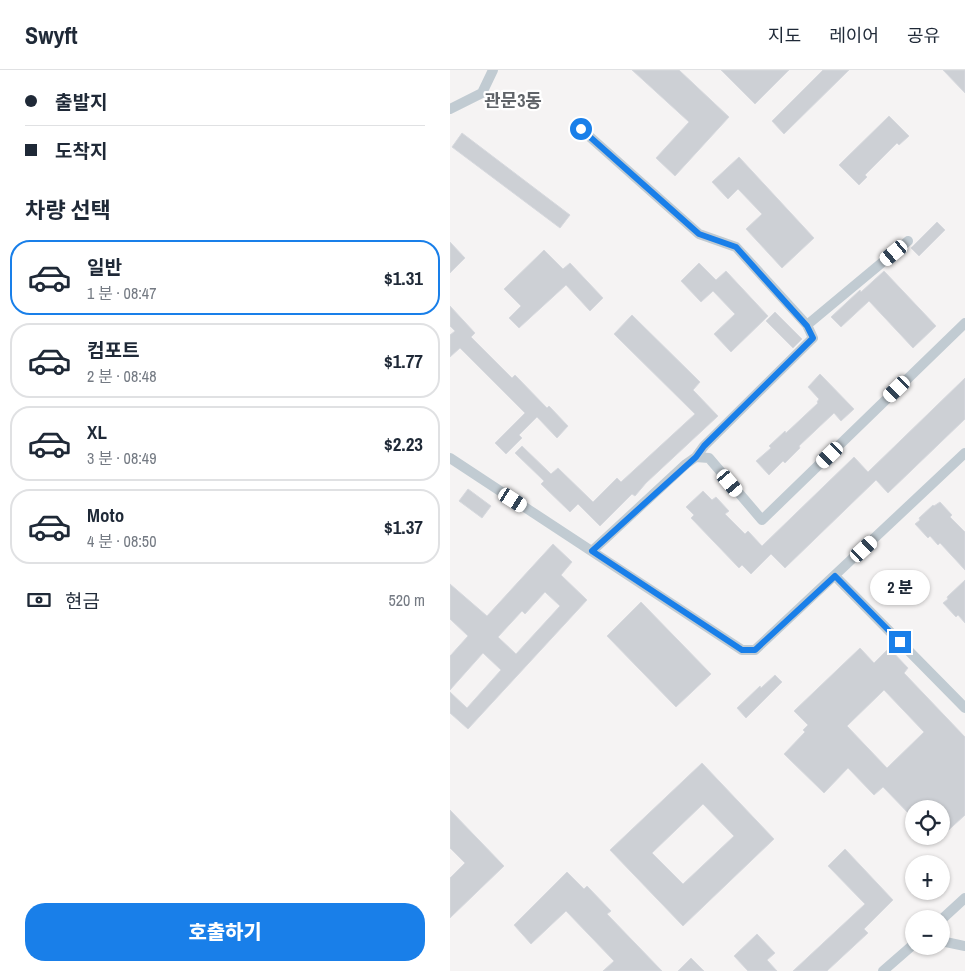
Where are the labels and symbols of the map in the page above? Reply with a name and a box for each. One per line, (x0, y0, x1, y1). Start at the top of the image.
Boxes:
district label: 관문3동 (484, 88, 542, 113)
route start (570, 118, 592, 140)
car (877, 238, 910, 268)
car (881, 373, 913, 405)
car (814, 439, 846, 471)
car (714, 467, 745, 499)
car (496, 486, 529, 514)
car (847, 533, 880, 565)
callout: 2 분 (870, 570, 930, 604)
route end (889, 631, 911, 653)

